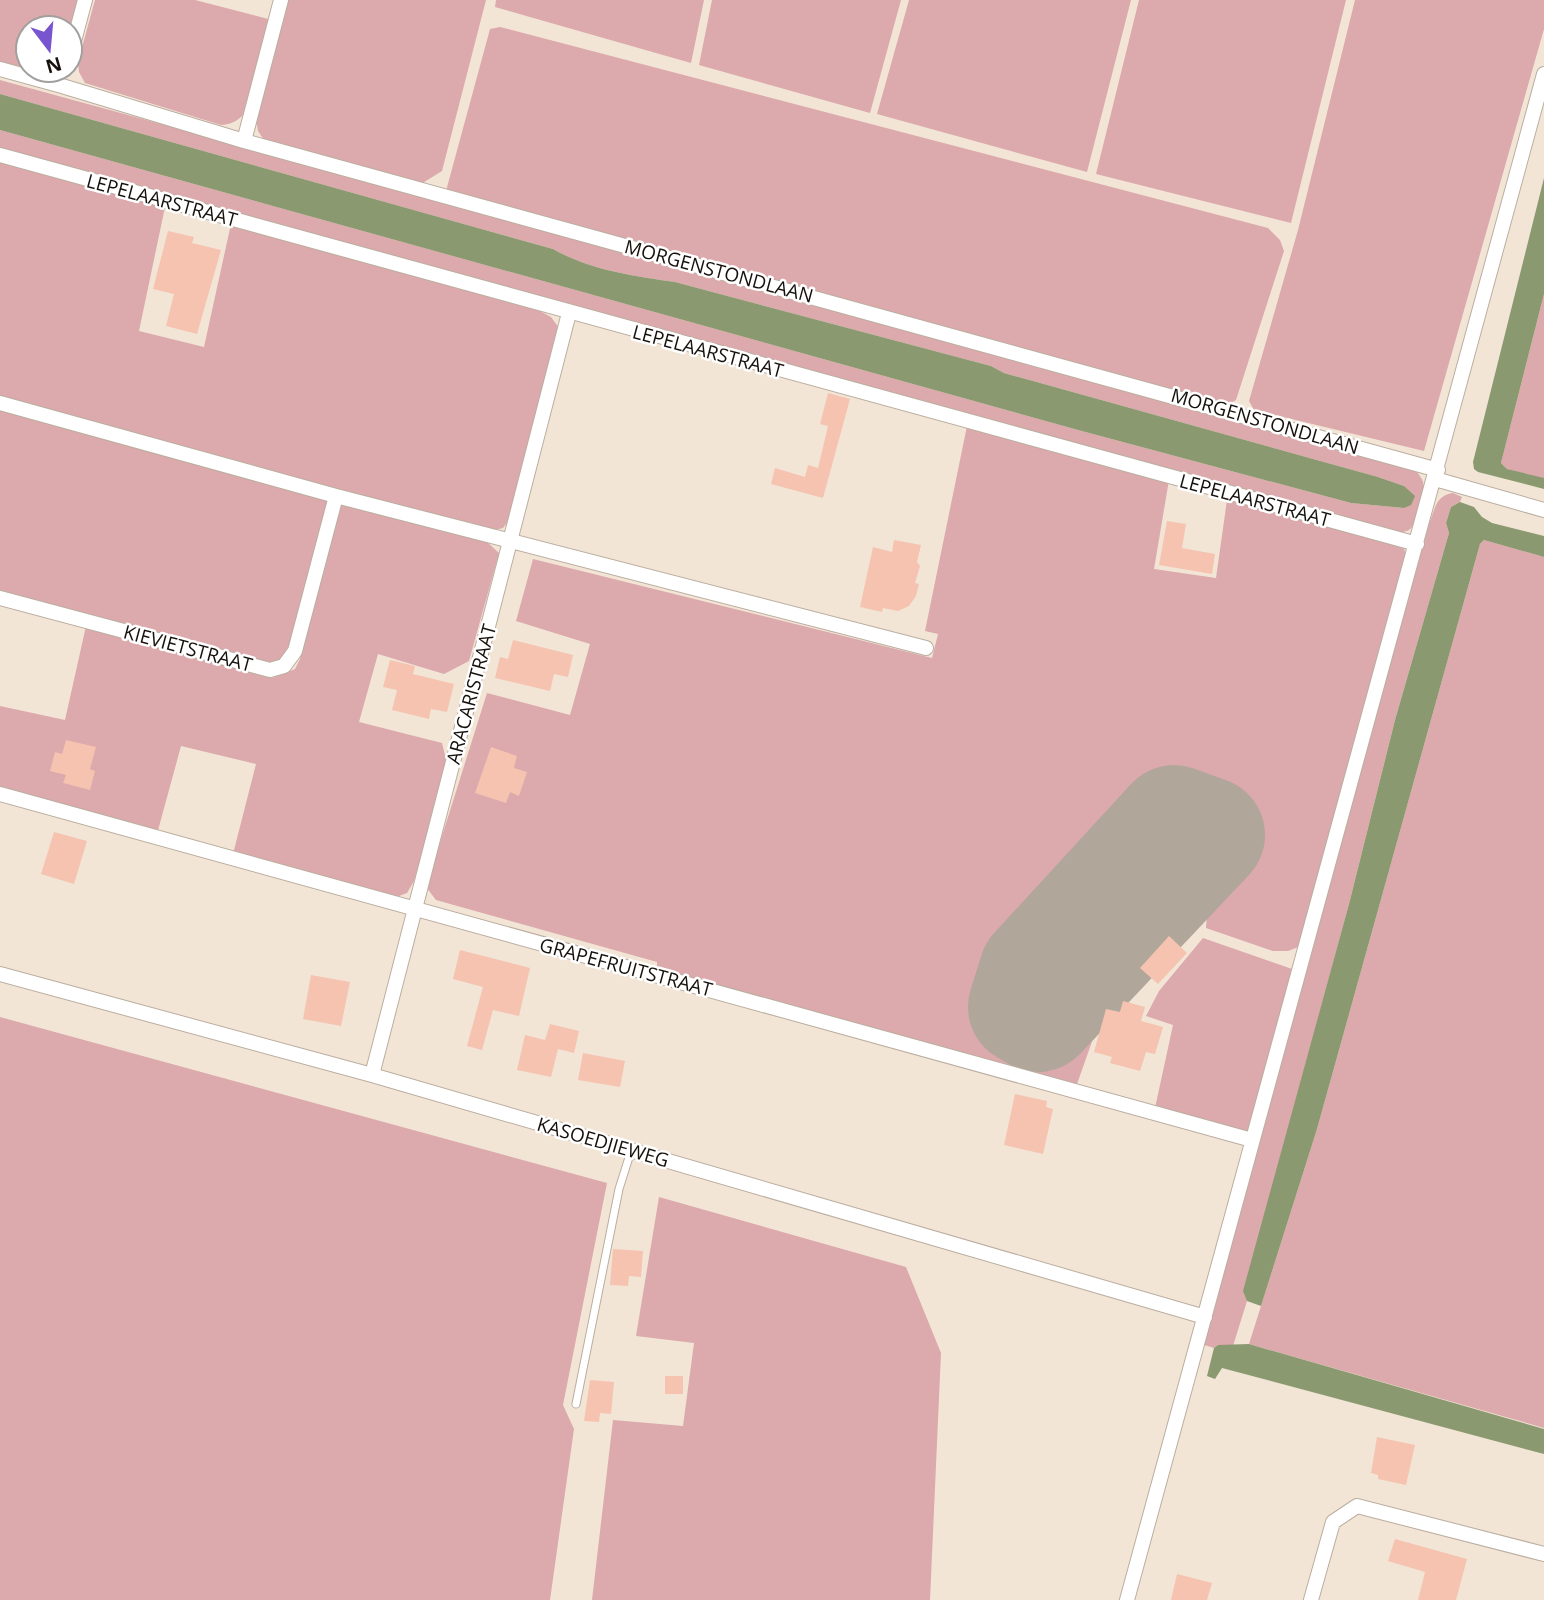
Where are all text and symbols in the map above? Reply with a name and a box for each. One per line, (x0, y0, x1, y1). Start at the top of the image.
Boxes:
north arrow (14, 14, 84, 84)
text: N (43, 51, 65, 80)
street label: LEPELAARSTRAAT (84, 167, 241, 233)
street label: MORGENSTONDLAAN (622, 233, 816, 309)
street label: LEPELAARSTRAAT (630, 318, 787, 384)
street label: MORGENSTONDLAAN (1168, 382, 1362, 460)
street label: LEPELAARSTRAAT (1177, 467, 1334, 533)
street label: KIEVIETSTRAAT (121, 618, 256, 678)
street label: ARACARISTRAAT (440, 621, 502, 767)
street label: GRAPEFRUITSTRAAT (537, 931, 716, 1003)
street label: KASOEDJIEWEG (534, 1111, 672, 1173)

